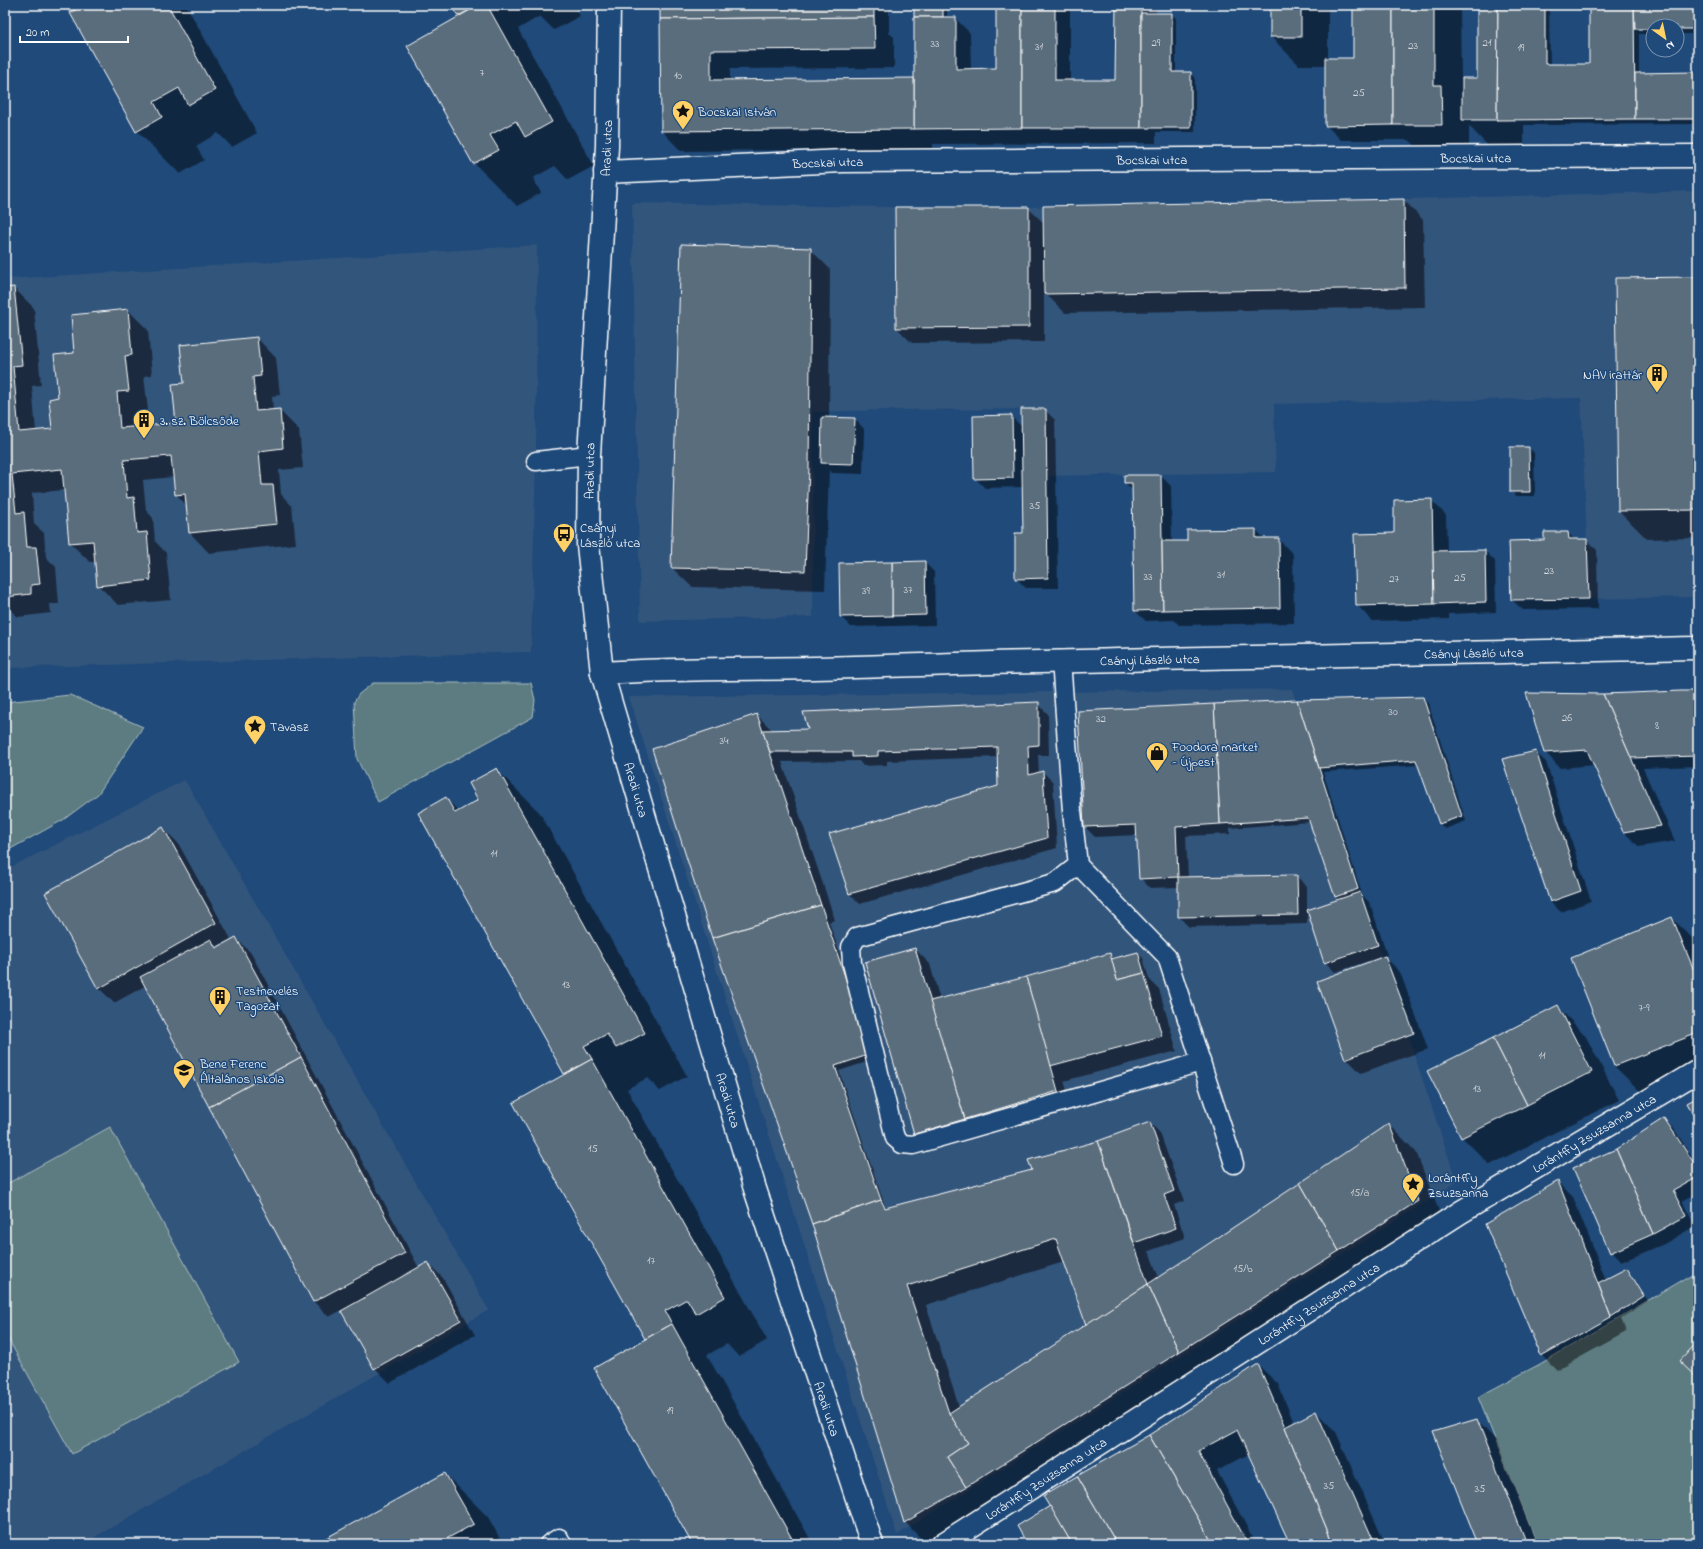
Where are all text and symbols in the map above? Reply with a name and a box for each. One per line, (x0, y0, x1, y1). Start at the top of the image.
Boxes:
scale bar (20, 18, 128, 44)
north arrow (1645, 18, 1685, 58)
text: 20 m (26, 24, 49, 42)
house number: 29 (1152, 35, 1161, 51)
house number: 21 (1483, 35, 1492, 51)
house number: 33 (930, 36, 940, 52)
text: N (1662, 37, 1677, 54)
house number: 23 (1408, 38, 1418, 54)
house number: 31 (1035, 39, 1044, 55)
house number: 19 (1518, 40, 1525, 56)
house number: 7 (480, 65, 485, 81)
house number: 10 (674, 68, 682, 84)
house number: 25 (1353, 85, 1365, 101)
place icon: Bocskai István (670, 98, 696, 131)
place label: Bocskai István (697, 103, 776, 122)
street label: Aradi utca (597, 119, 618, 177)
street label: Bocskai utca (1439, 149, 1511, 169)
street label: Bocskai utca (1115, 151, 1187, 170)
street label: Bocskai utca (791, 153, 863, 174)
building icon: NAV irattár (1644, 361, 1670, 394)
place label: NAV irattár (1583, 366, 1643, 385)
building icon: 3. sz. Bölcsőde (131, 407, 157, 440)
place label: 3. sz. Bölcsőde (160, 412, 239, 431)
street label: Aradi utca (581, 443, 600, 499)
house number: 35 (1030, 498, 1040, 514)
place label: Csányi László utca (580, 519, 640, 553)
bus stop icon: Csányi László utca (551, 521, 577, 554)
house number: 23 (1544, 563, 1554, 579)
house number: 31 (1217, 567, 1226, 583)
house number: 33 (1143, 569, 1153, 585)
house number: 25 (1454, 570, 1466, 586)
house number: 27 (1389, 571, 1399, 587)
house number: 37 (903, 582, 913, 598)
house number: 39 (862, 583, 871, 599)
street label: Csányi László utca (1424, 644, 1524, 665)
street label: Csányi László utca (1100, 650, 1200, 672)
house number: 30 (1388, 704, 1398, 720)
house number: 26 (1562, 710, 1572, 726)
house number: 32 (1096, 711, 1107, 727)
place icon: Tavasz (242, 713, 268, 746)
place label: Tavasz (270, 718, 309, 737)
house number: 8 (1655, 718, 1659, 734)
house number: 34 (719, 733, 729, 749)
place label: Foodora market - Újpest (1171, 738, 1259, 772)
shop icon: Foodora market - Újpest (1144, 740, 1170, 773)
street label: Aradi utca (618, 760, 652, 820)
house number: 11 (491, 846, 498, 862)
house number: 13 (562, 977, 570, 993)
place label: Testnevelés Tagozat (236, 982, 299, 1017)
building icon: Testnevelés Tagozat (207, 984, 233, 1017)
house number: 7–9 (1638, 1000, 1650, 1016)
house number: 11 (1539, 1048, 1546, 1064)
place label: Bene Ferenc Általános Iskola (199, 1055, 284, 1089)
school or university icon: Bene Ferenc Általános Iskola (171, 1057, 197, 1090)
street label: Aradi utca (710, 1071, 744, 1131)
house number: 13 (1473, 1081, 1481, 1097)
street label: Lorántffy Zsuzsanna utca (1529, 1090, 1660, 1178)
house number: 15 (588, 1141, 598, 1157)
place label: Lorántffy Zsuzsanna (1428, 1169, 1488, 1203)
place icon: Lorántffy Zsuzsanna (1400, 1171, 1426, 1204)
house number: 15/a (1350, 1185, 1370, 1201)
house number: 17 (647, 1253, 655, 1269)
street label: Lorántffy Zsuzsanna utca (1255, 1259, 1384, 1351)
house number: 15/b (1233, 1261, 1253, 1277)
street label: Aradi utca (808, 1379, 844, 1439)
house number: 19 (667, 1403, 674, 1419)
street label: Lorántffy Zsuzsanna utca (982, 1433, 1111, 1525)
house number: 35 (1324, 1478, 1334, 1494)
house number: 35 (1475, 1481, 1485, 1497)

